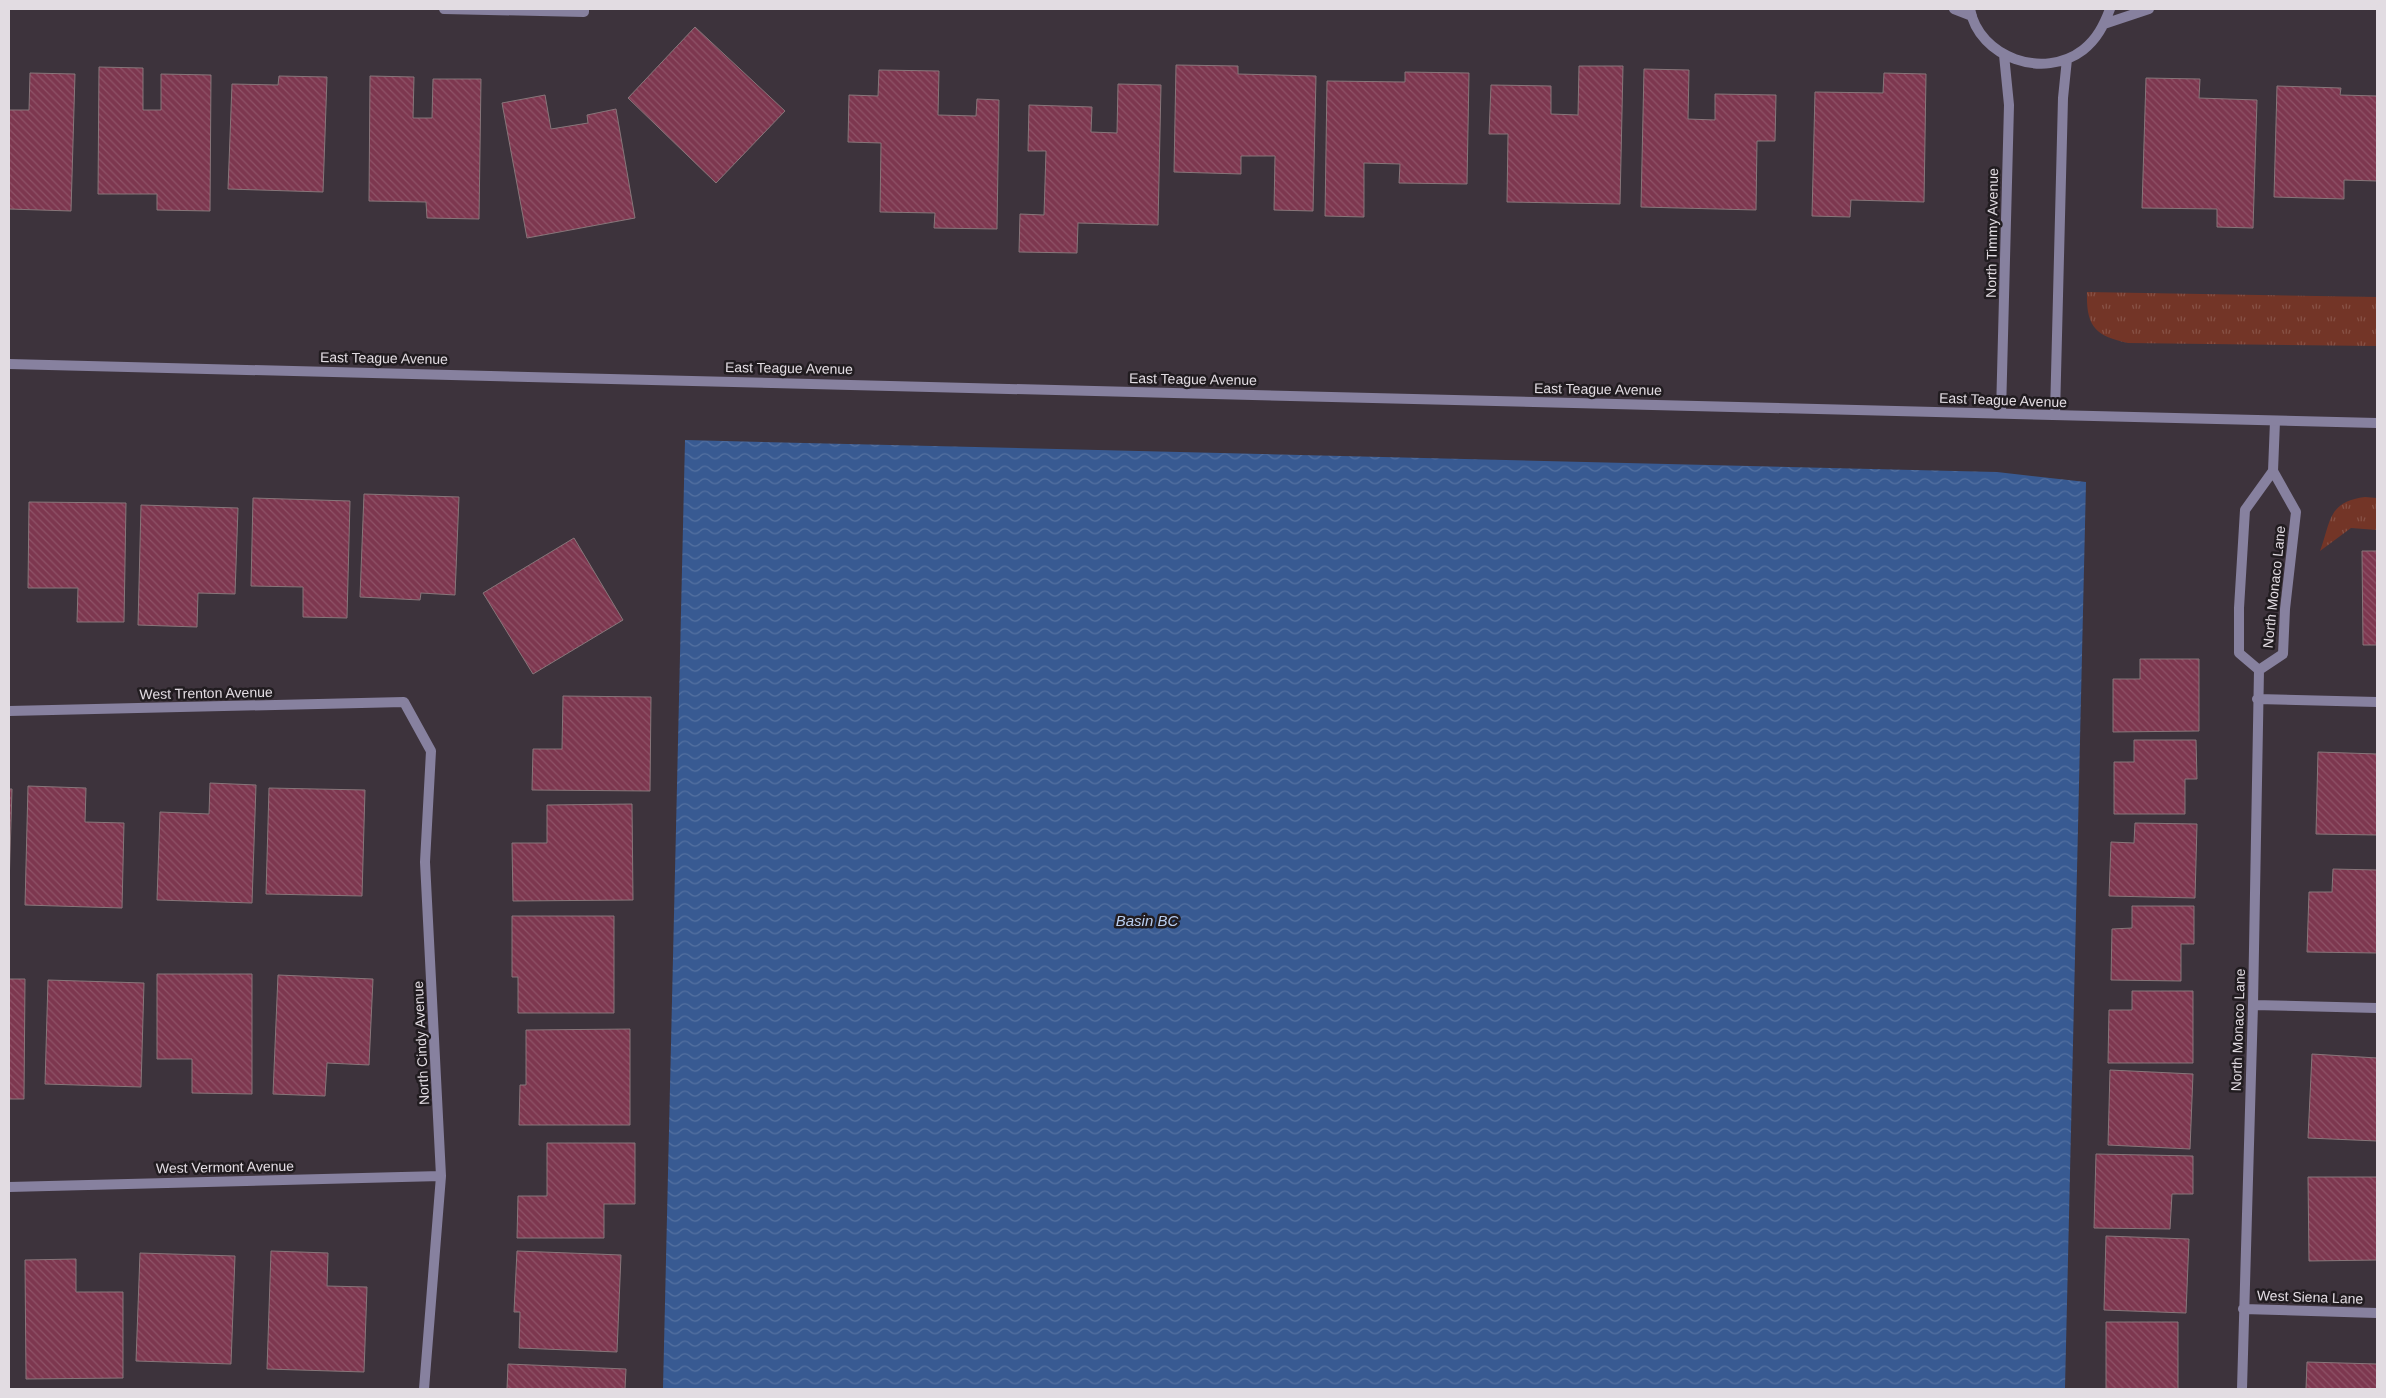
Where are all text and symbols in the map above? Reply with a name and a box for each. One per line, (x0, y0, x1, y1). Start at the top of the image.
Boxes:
street label: North Timmy Avenue (1983, 168, 2001, 298)
street label: East Teague Avenue (320, 349, 448, 367)
street label: East Teague Avenue (725, 359, 853, 377)
street label: East Teague Avenue (1129, 370, 1257, 388)
street label: East Teague Avenue (1534, 380, 1662, 398)
street label: East Teague Avenue (1939, 390, 2067, 410)
street label: North Monaco Lane (2260, 525, 2288, 649)
street label: West Trenton Avenue (139, 684, 273, 702)
water label: Basin BC (1116, 912, 1178, 929)
street label: North Monaco Lane (2228, 968, 2248, 1092)
street label: North Cindy Avenue (410, 980, 432, 1105)
street label: West Vermont Avenue (156, 1158, 294, 1176)
street label: West Siena Lane (2257, 1287, 2364, 1307)

